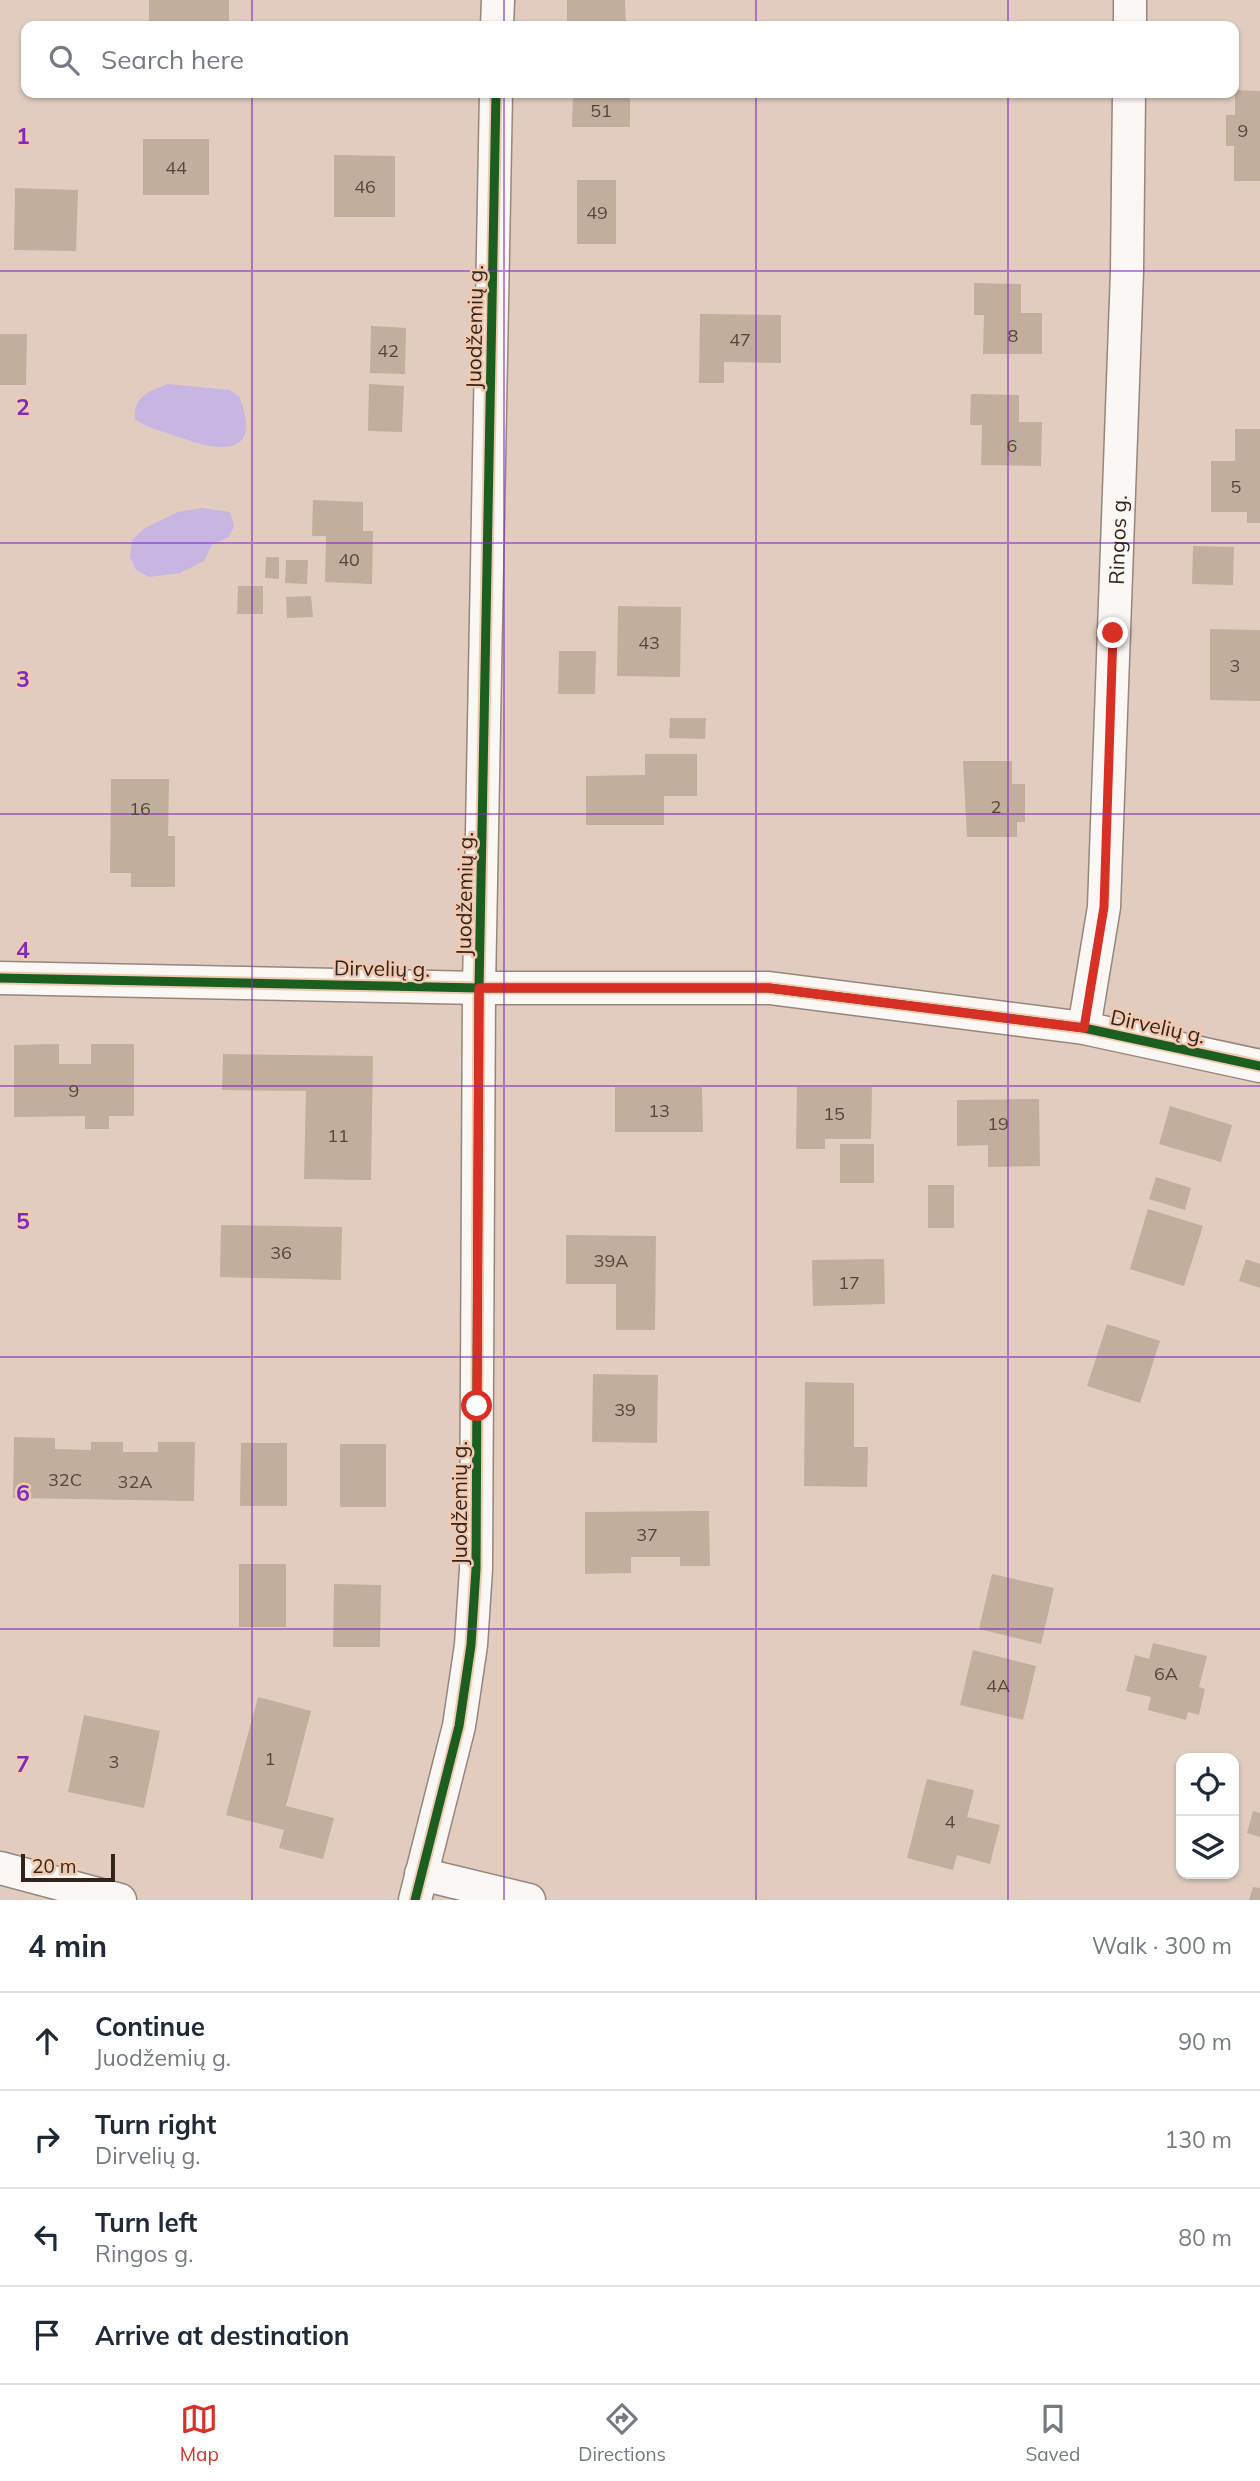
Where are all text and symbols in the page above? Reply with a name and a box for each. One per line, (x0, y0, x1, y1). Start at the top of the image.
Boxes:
search box (21, 21, 1239, 98)
icon: search (45, 41, 83, 79)
text: Search here (101, 43, 244, 76)
house number: 51 (590, 99, 612, 122)
house number: 9 (1238, 119, 1248, 142)
text: 1 (16, 121, 30, 150)
house number: 44 (165, 156, 187, 179)
house number: 46 (354, 175, 376, 198)
house number: 49 (586, 201, 608, 224)
street label: Juodžemių g. (460, 265, 488, 389)
house number: 8 (1008, 324, 1018, 347)
house number: 47 (729, 328, 751, 351)
house number: 42 (377, 339, 399, 362)
text: 2 (16, 392, 30, 421)
house number: 6 (1007, 434, 1017, 457)
house number: 5 (1231, 475, 1242, 498)
street label: Ringos g. (1103, 494, 1132, 585)
house number: 40 (338, 548, 360, 571)
route end (1097, 617, 1128, 648)
house number: 43 (638, 631, 660, 654)
house number: 3 (1230, 654, 1240, 677)
text: 3 (16, 664, 30, 693)
house number: 2 (991, 795, 1001, 818)
house number: 16 (129, 797, 151, 820)
street label: Juodžemių g. (450, 832, 478, 956)
text: 4 (16, 935, 30, 964)
street label: Dirvelių g. (334, 954, 430, 982)
street label: Dirvelių g. (1108, 1003, 1208, 1049)
house number: 9 (69, 1079, 79, 1102)
house number: 13 (648, 1099, 670, 1122)
house number: 15 (823, 1102, 845, 1125)
house number: 19 (987, 1112, 1009, 1135)
house number: 11 (327, 1124, 349, 1147)
text: 5 (16, 1206, 30, 1235)
house number: 36 (270, 1241, 292, 1264)
house number: 39A (594, 1249, 628, 1272)
house number: 17 (838, 1271, 860, 1294)
route start (461, 1390, 492, 1421)
house number: 39 (614, 1398, 636, 1421)
street label: Juodžemių g. (446, 1441, 472, 1565)
house number: 32C (48, 1468, 82, 1491)
house number: 32A (118, 1470, 152, 1493)
text: 6 (16, 1478, 30, 1507)
house number: 37 (636, 1523, 658, 1546)
house number: 6A (1154, 1662, 1178, 1685)
house number: 4A (986, 1674, 1010, 1697)
house number: 1 (265, 1747, 275, 1770)
text: 7 (16, 1749, 30, 1778)
house number: 3 (109, 1750, 119, 1773)
map controls (1176, 1753, 1239, 1879)
button: locate (1176, 1753, 1239, 1816)
house number: 4 (945, 1810, 956, 1833)
button: layers (1176, 1816, 1239, 1879)
scale bar (21, 1851, 116, 1883)
text: 20 m (32, 1854, 76, 1878)
text: 4 min (28, 1927, 107, 1965)
text: Walk · 300 m (1092, 1931, 1232, 1960)
text: Continue (95, 2010, 205, 2043)
icon: ahead (28, 2022, 66, 2060)
text: 90 m (1178, 2027, 1232, 2056)
text: Juodžemių g. (95, 2043, 231, 2072)
text: Turn right (95, 2108, 216, 2141)
icon: right (28, 2120, 66, 2158)
text: 130 m (1164, 2125, 1232, 2154)
text: Dirvelių g. (95, 2141, 201, 2170)
text: Turn left (95, 2206, 197, 2239)
icon: left (28, 2218, 66, 2256)
text: 80 m (1178, 2223, 1232, 2252)
text: Ringos g. (95, 2239, 193, 2268)
icon: arrive (28, 2316, 66, 2354)
text: Arrive at destination (95, 2319, 350, 2352)
tab: Map (180, 2400, 219, 2466)
tab: Directions (578, 2400, 666, 2466)
tab: Saved (1025, 2400, 1080, 2466)

